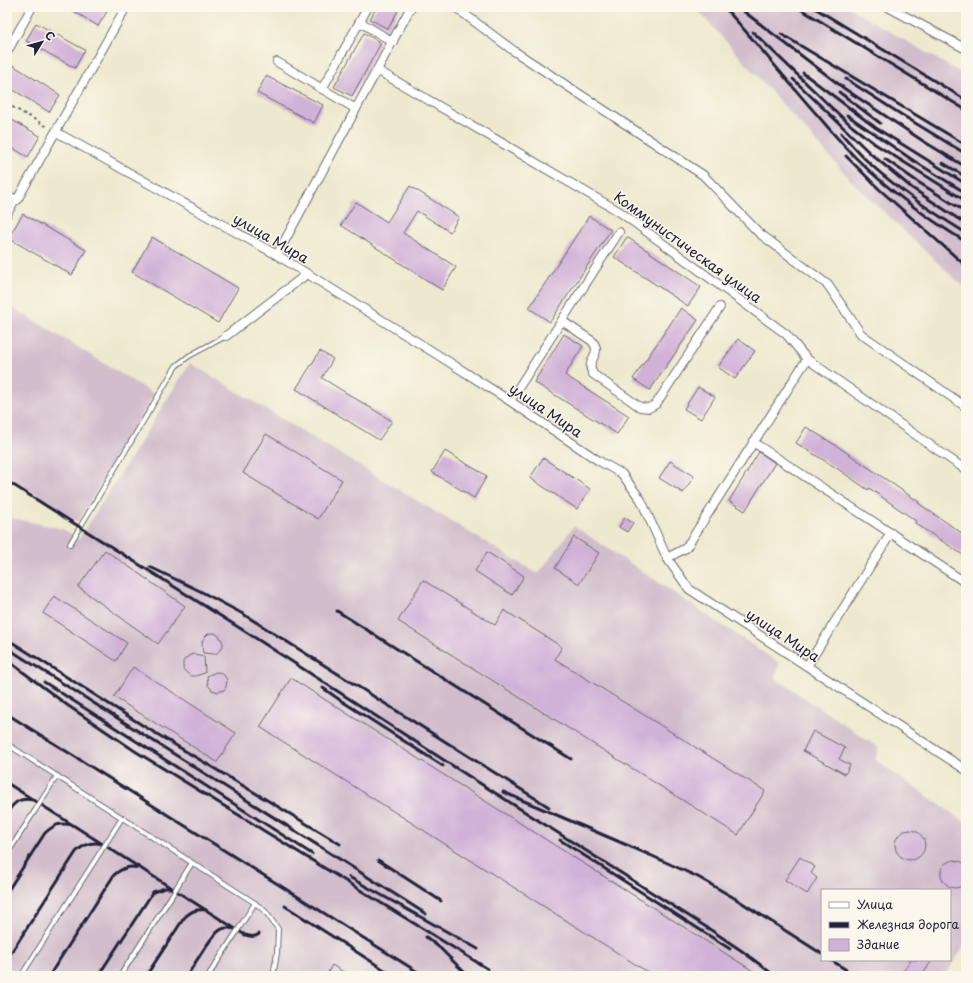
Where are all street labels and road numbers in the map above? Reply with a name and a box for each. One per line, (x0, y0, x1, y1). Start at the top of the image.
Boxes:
street label: Коммунистическая улица (610, 186, 766, 308)
street label: улица Мира (229, 208, 313, 268)
street label: улица Мира (505, 378, 587, 442)
street label: улица Мира (742, 603, 824, 667)

